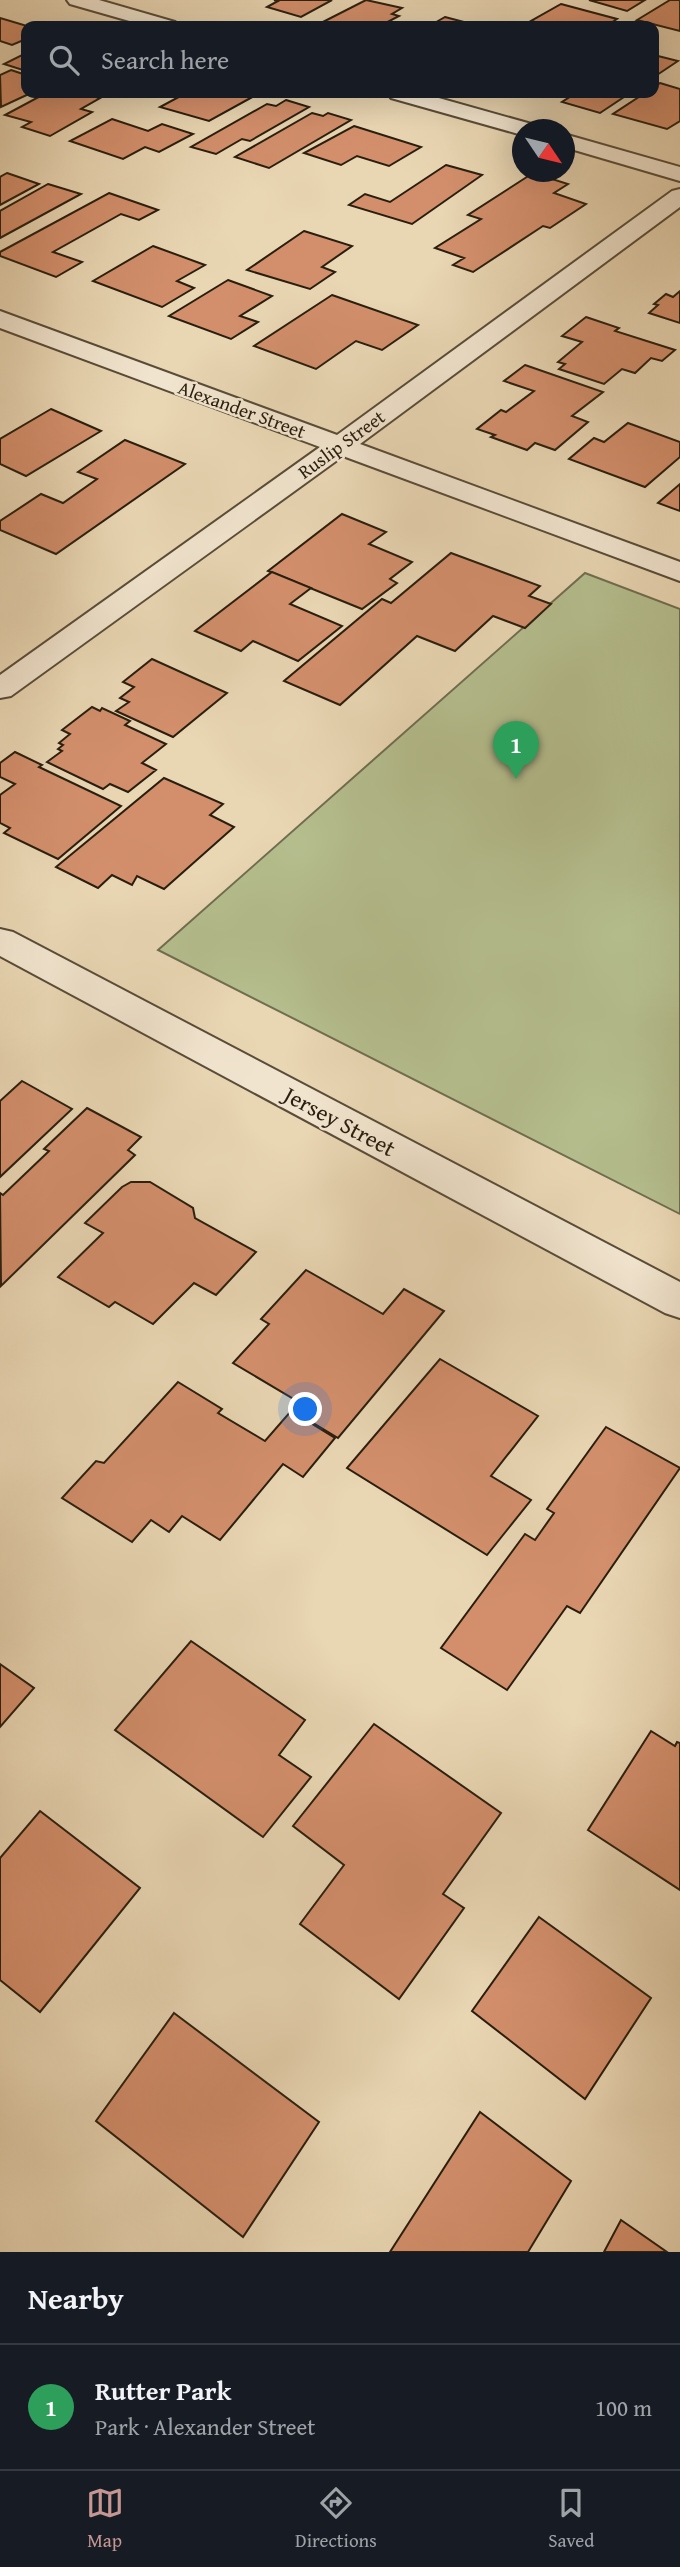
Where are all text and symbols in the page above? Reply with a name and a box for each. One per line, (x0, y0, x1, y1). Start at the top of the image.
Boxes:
search box (21, 21, 659, 98)
text: Search here (101, 40, 229, 79)
icon: search (45, 41, 83, 79)
north arrow (512, 119, 575, 182)
street label: Alexander Street (174, 373, 310, 445)
street label: Ruslip Street (292, 403, 391, 485)
pin: 1 (493, 721, 539, 779)
street label: Jersey Street (276, 1076, 402, 1164)
your location (288, 1392, 322, 1426)
text: Nearby (28, 2276, 124, 2320)
text: Rutter Park (95, 2371, 231, 2410)
text: 1 (45, 2391, 57, 2424)
text: 100 m (595, 2391, 652, 2424)
text: Park · Alexander Street (95, 2410, 316, 2443)
tab: Map (86, 2484, 124, 2554)
tab: Directions (295, 2484, 377, 2554)
tab: Saved (548, 2484, 594, 2554)

